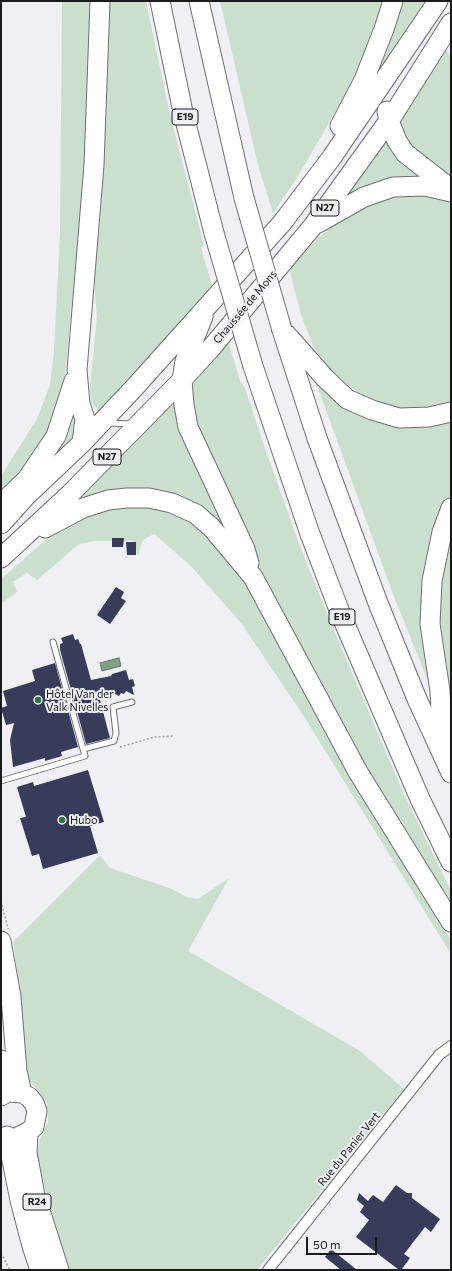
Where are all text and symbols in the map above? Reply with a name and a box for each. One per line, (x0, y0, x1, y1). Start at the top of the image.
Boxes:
road number: E19 (172, 109, 198, 125)
road number: N27 (311, 200, 339, 216)
street label: Chaussée de Mons (210, 267, 280, 347)
road number: N27 (93, 449, 121, 465)
road number: E19 (329, 609, 355, 625)
place label: Hôtel Van der Valk Nivelles (46, 687, 114, 713)
marker: Hôtel Van der Valk Nivelles (33, 695, 43, 705)
place label: Hubo (70, 813, 97, 827)
marker: Hubo (57, 815, 67, 825)
street label: Rue du Panier Vert (315, 1109, 383, 1189)
road number: R24 (23, 1194, 51, 1210)
scale bar (308, 1229, 379, 1255)
text: 50 m (313, 1237, 341, 1251)

